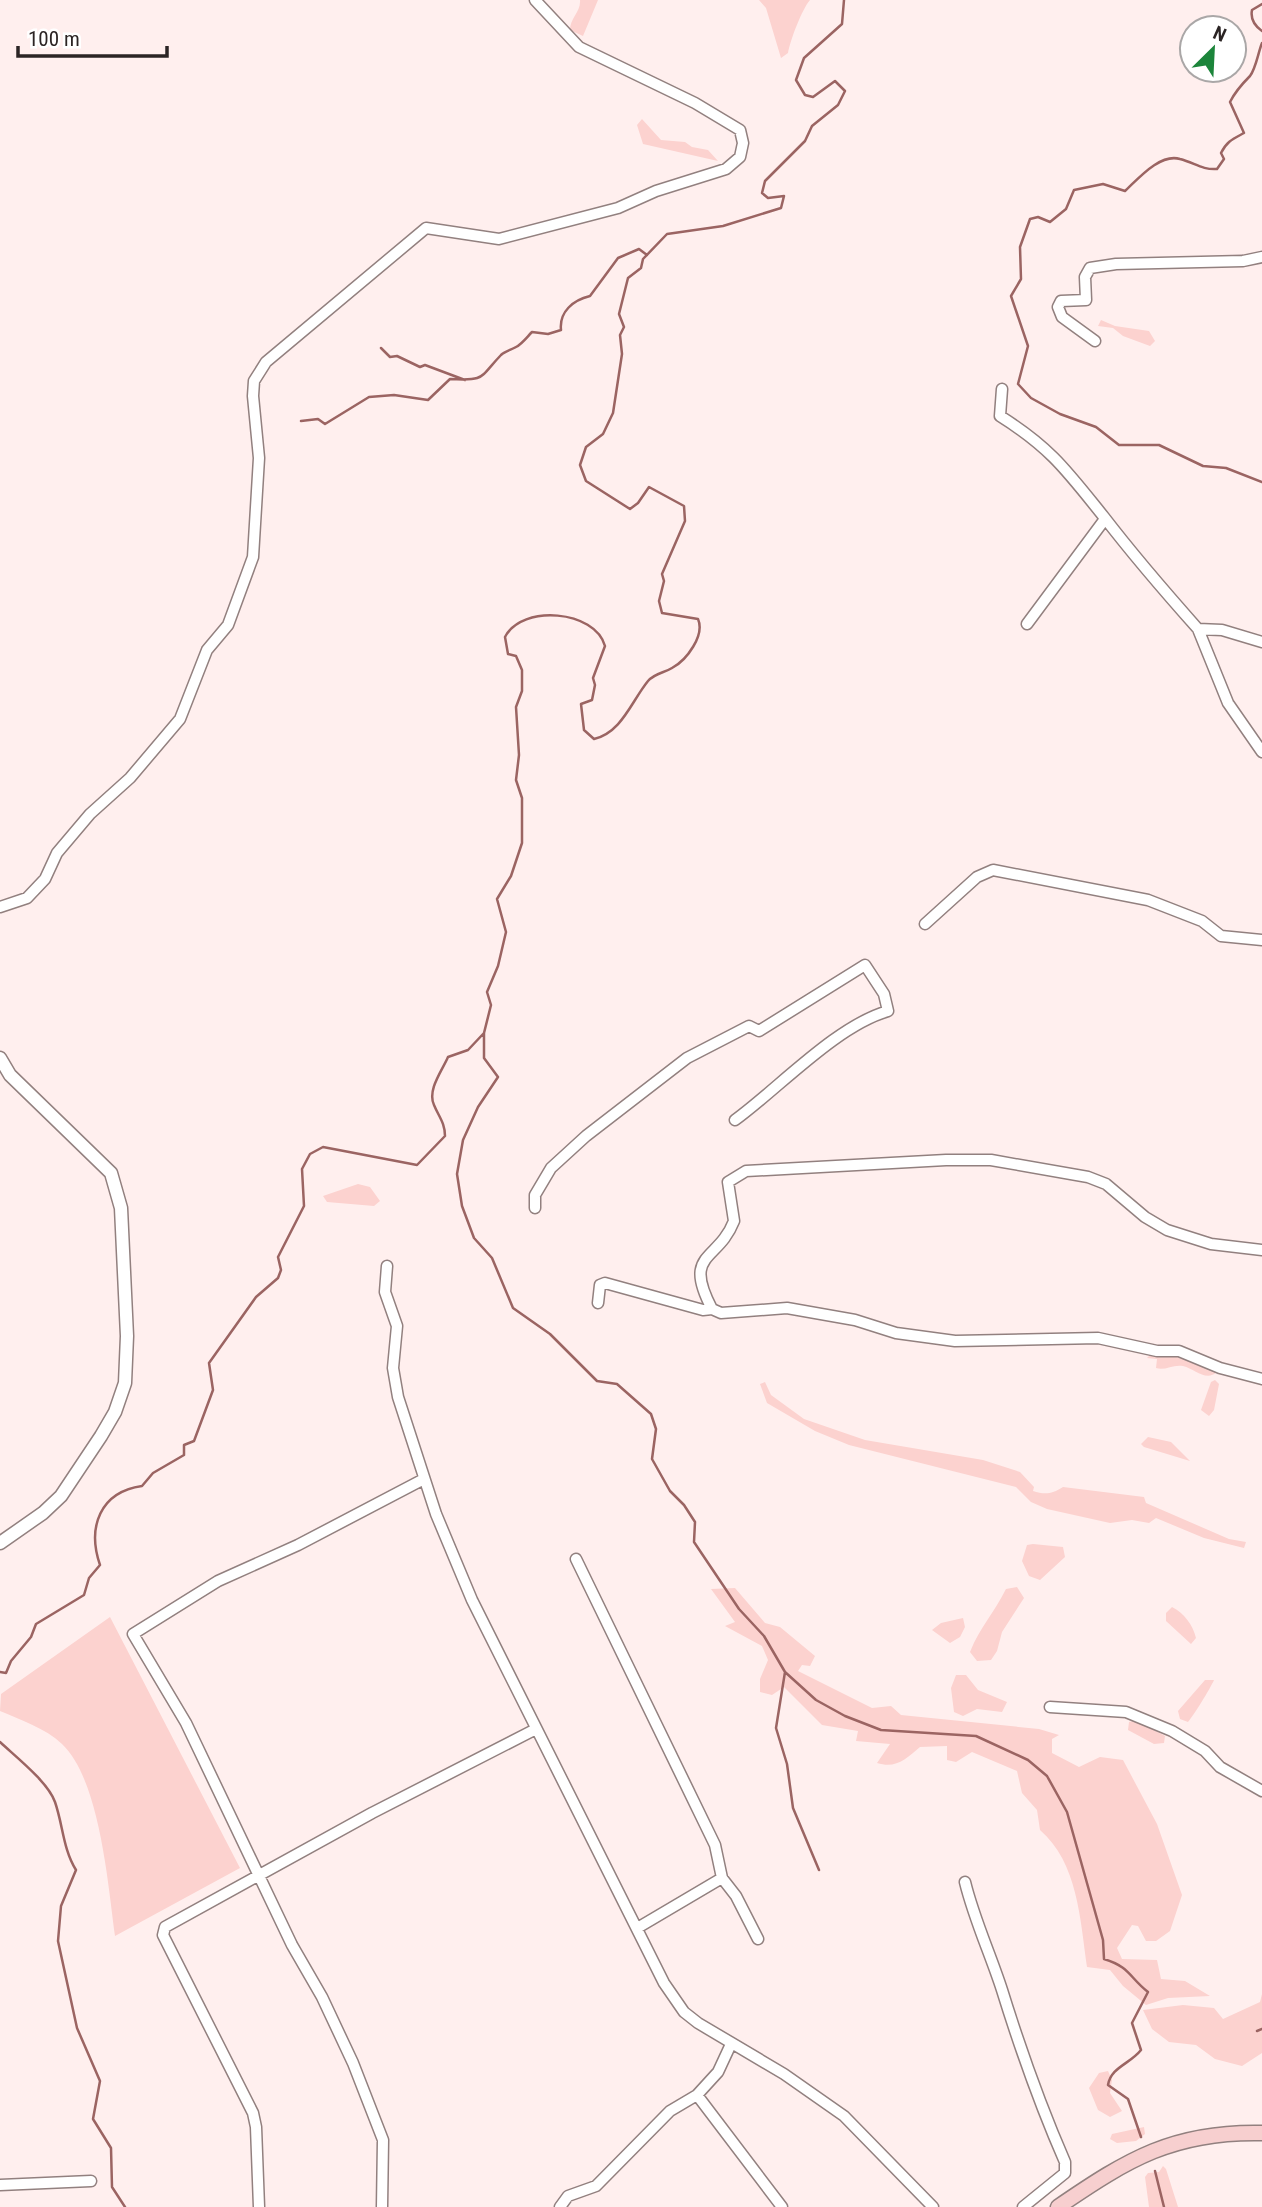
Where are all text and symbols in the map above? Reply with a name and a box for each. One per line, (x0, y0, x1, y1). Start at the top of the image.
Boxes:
scale bar (18, 14, 166, 58)
north arrow (1178, 14, 1248, 84)
text: N (1210, 21, 1230, 47)
text: 100 m (28, 27, 80, 51)

